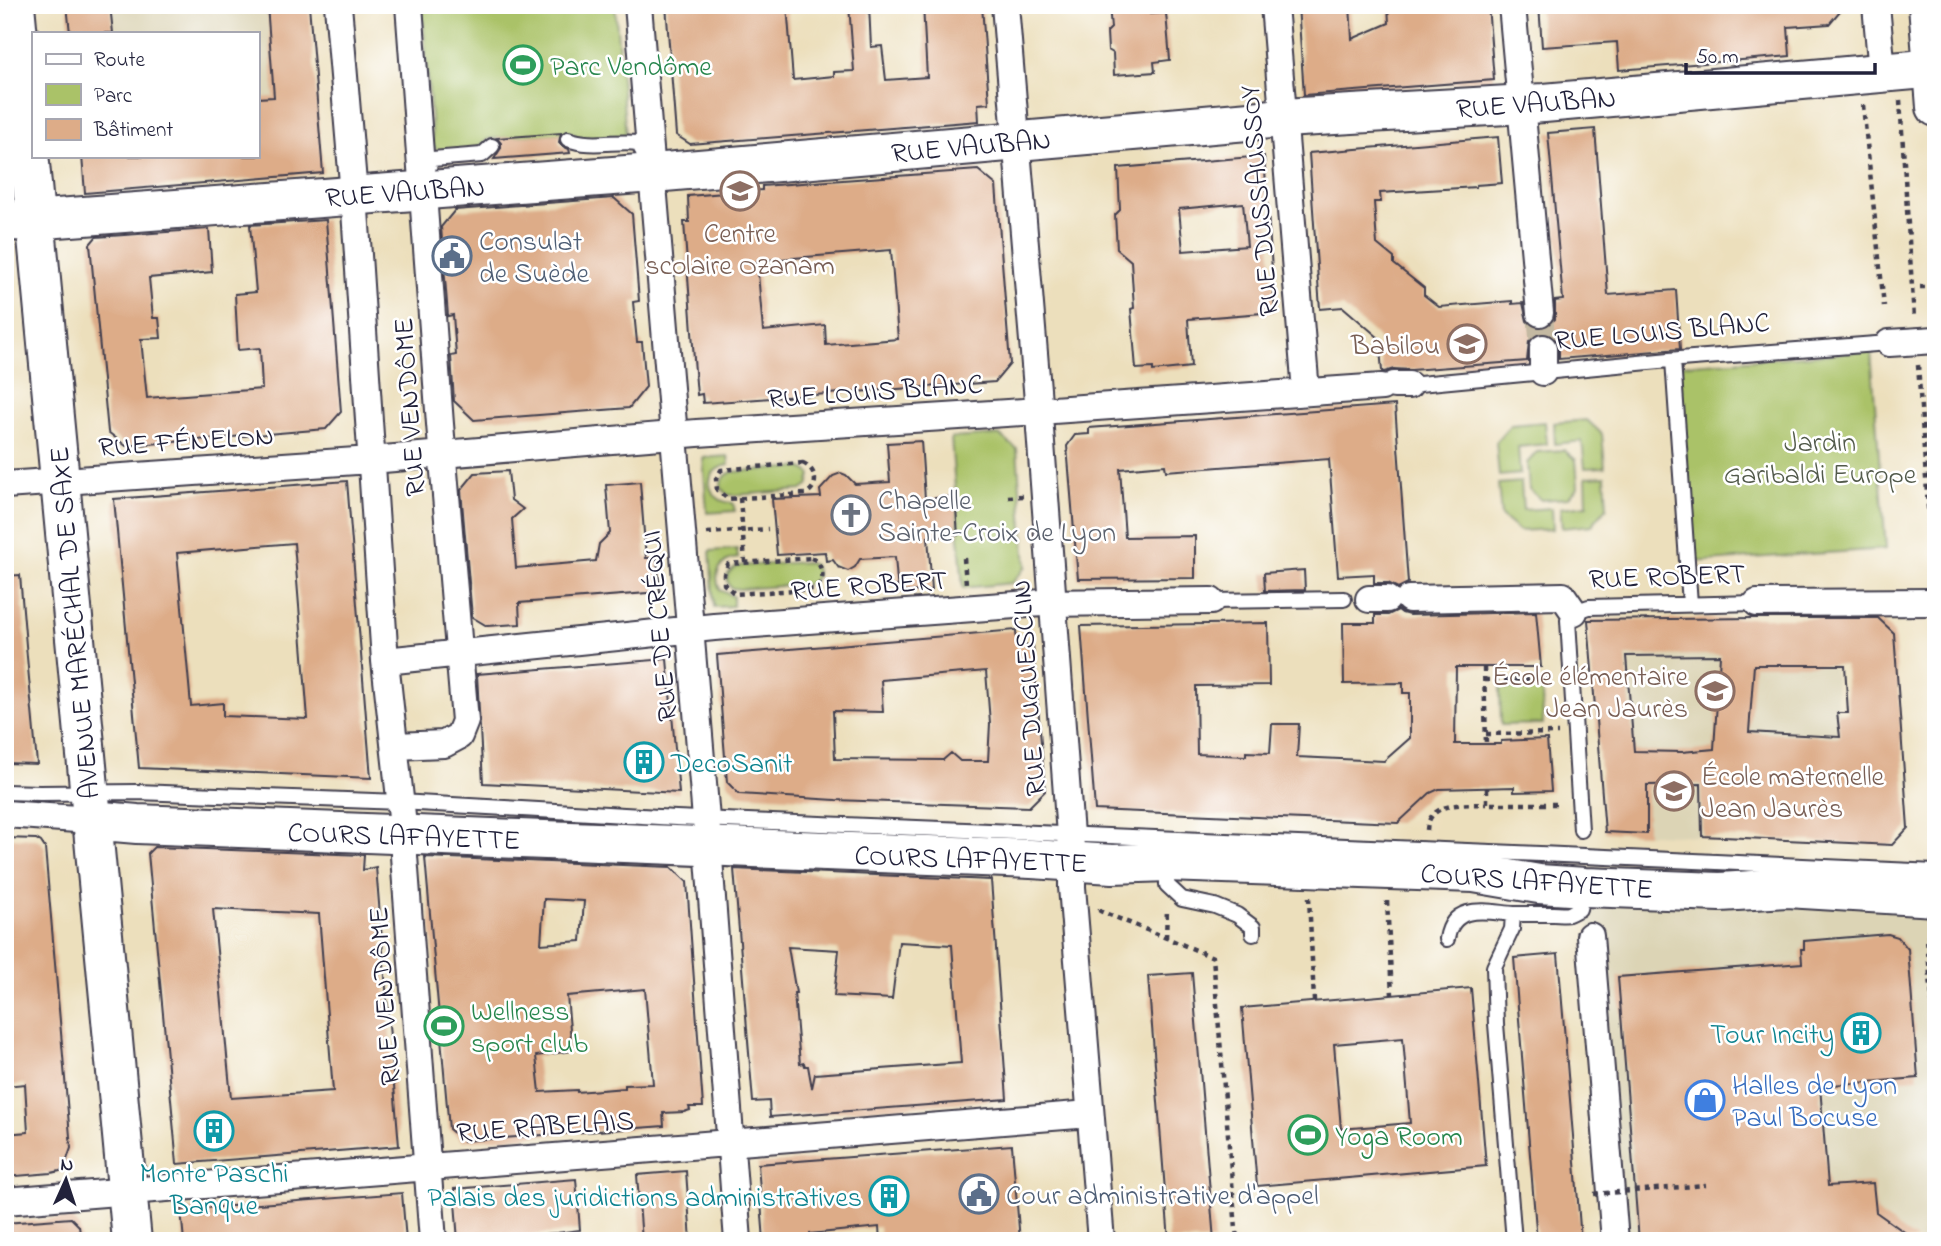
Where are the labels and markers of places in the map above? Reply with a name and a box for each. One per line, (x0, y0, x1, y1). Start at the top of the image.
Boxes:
sports icon: Parc Vendôme (502, 44, 544, 86)
place label: Parc Vendôme (550, 48, 712, 89)
school or university icon: Centre scolaire Ozanam (719, 170, 761, 212)
place label: Centre scolaire Ozanam (645, 215, 835, 288)
place label: Consulat de Suède (479, 223, 589, 296)
public building icon: Consulat de Suède (431, 235, 473, 277)
school or university icon: Babilou (1446, 323, 1488, 365)
place label: Babilou (1350, 327, 1440, 368)
place label: Chapelle Sainte-Croix de Lyon (878, 482, 1116, 555)
church icon: Chapelle Sainte-Croix de Lyon (830, 494, 872, 536)
place label: École élémentaire Jean Jaurès (1492, 658, 1688, 731)
school or university icon: École élémentaire Jean Jaurès (1694, 670, 1736, 712)
building icon: DecoSanit (623, 741, 665, 783)
place label: DecoSanit (670, 745, 792, 786)
place label: École maternelle Jean Jaurès (1701, 758, 1885, 831)
school or university icon: École maternelle Jean Jaurès (1653, 770, 1695, 812)
place label: Wellness sport club (471, 993, 588, 1066)
sports icon: Wellness sport club (423, 1005, 465, 1047)
building icon: Tour Incity (1840, 1012, 1882, 1054)
place label: Tour Incity (1710, 1016, 1834, 1057)
place label: Halles de Lyon Paul Bocuse (1732, 1067, 1897, 1140)
shop icon: Halles de Lyon Paul Bocuse (1684, 1079, 1726, 1121)
building icon: Monte Paschi Banque (193, 1110, 235, 1152)
sports icon: Yoga Room (1287, 1114, 1329, 1156)
place label: Yoga Room (1335, 1118, 1463, 1159)
place label: Monte Paschi Banque (140, 1155, 289, 1228)
public building icon: Cour administrative d'appel (958, 1173, 1000, 1215)
building icon: Palais des juridictions administratives (868, 1175, 910, 1217)
place label: Cour administrative d'appel (1006, 1177, 1319, 1218)
place label: Palais des juridictions administratives (427, 1179, 862, 1220)

